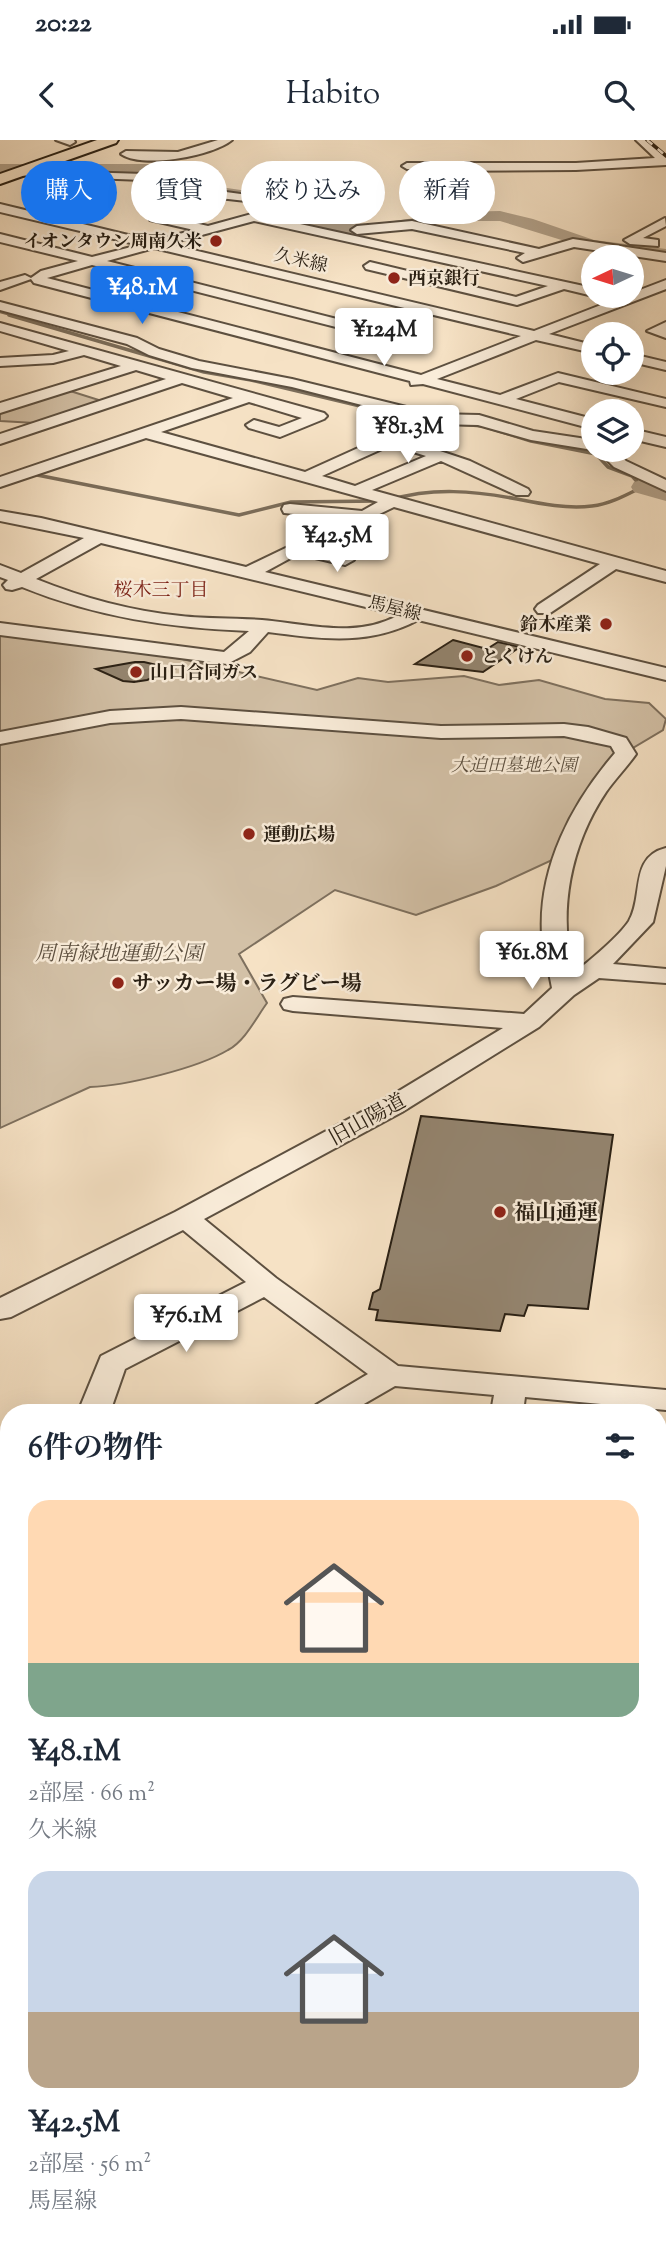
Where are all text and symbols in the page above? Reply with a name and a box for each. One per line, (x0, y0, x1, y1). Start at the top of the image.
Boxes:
text: 20:22 (35, 6, 92, 43)
text: Habito (286, 72, 380, 118)
icon: back (28, 76, 66, 114)
icon: search (600, 76, 638, 114)
chip: 購入 (21, 161, 117, 224)
chip: 賃貸 (131, 161, 227, 224)
chip: 絞り込み (241, 161, 385, 224)
chip: 新着 (399, 161, 495, 224)
place label: イオンタウン周南久米 (23, 230, 202, 256)
marker: イオンタウン周南久米 (208, 233, 224, 249)
street label: 久米線 (271, 243, 330, 281)
north arrow (581, 245, 644, 308)
map controls (581, 245, 644, 462)
pin: ¥48.1M (85, 267, 199, 326)
place label: 西京銀行 (408, 267, 480, 293)
marker: 西京銀行 (386, 270, 402, 286)
text: ¥48.1M (106, 272, 178, 305)
pin: ¥124M (335, 308, 433, 368)
text: ¥124M (351, 314, 417, 347)
button: locate (581, 322, 644, 385)
button: layers (581, 399, 644, 462)
pin: ¥81.3M (351, 406, 465, 465)
text: ¥81.3M (372, 411, 444, 444)
pin: ¥42.5M (280, 514, 394, 574)
text: ¥42.5M (302, 520, 372, 553)
district label: 桜木三丁目 (113, 578, 209, 605)
street label: 馬屋線 (365, 591, 424, 629)
place label: 鈴木産業 (520, 613, 592, 639)
marker: 鈴木産業 (598, 616, 614, 632)
place label: とくけん (481, 645, 553, 671)
marker: とくけん (459, 648, 475, 664)
place label: 山口合同ガス (150, 661, 258, 687)
marker: 山口合同ガス (128, 664, 144, 680)
park label: 大迫田墓地公園 (451, 754, 580, 780)
place label: 運動広場 (263, 823, 335, 849)
marker: 運動広場 (241, 826, 257, 842)
pin: ¥61.8M (475, 932, 589, 991)
text: ¥61.8M (496, 937, 568, 970)
park label: 周南緑地運動公園 (35, 940, 206, 970)
place label: サッカー場・ラグビー場 (132, 970, 362, 1000)
marker: サッカー場・ラグビー場 (110, 975, 126, 991)
street label: 旧山陽道 (324, 1087, 412, 1154)
place label: 福山通運 (514, 1199, 598, 1229)
marker: 福山通運 (492, 1204, 508, 1220)
pin: ¥76.1M (129, 1294, 243, 1354)
text: ¥76.1M (150, 1300, 222, 1333)
icon: filters (601, 1427, 639, 1465)
text: 6件の物件 (28, 1428, 163, 1471)
icon: home (271, 1545, 397, 1671)
text: ¥48.1M (28, 1731, 121, 1774)
text: 2部屋 · 66 m² (28, 1778, 155, 1811)
text: 久米線 (28, 1815, 97, 1848)
icon: home (271, 1916, 397, 2042)
text: ¥42.5M (28, 2102, 120, 2145)
text: 2部屋 · 56 m² (28, 2149, 151, 2182)
text: 馬屋線 (28, 2186, 97, 2219)

